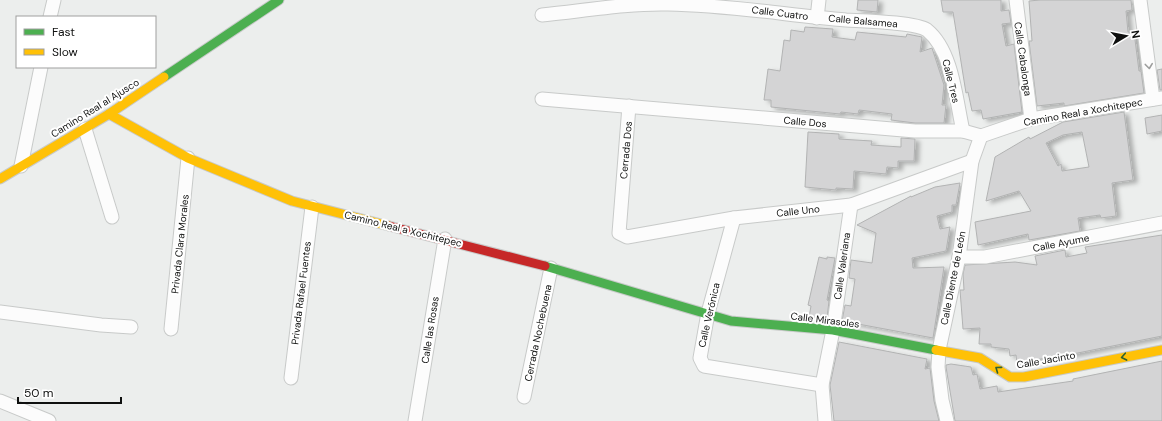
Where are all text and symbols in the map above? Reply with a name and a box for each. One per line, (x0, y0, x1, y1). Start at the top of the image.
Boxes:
street label: Calle Cuatro (751, 3, 809, 23)
street label: Calle Balsamea (828, 11, 898, 31)
legend (16, 16, 156, 68)
north arrow (1106, 16, 1146, 56)
street label: Calle Cabalonga (1011, 21, 1035, 97)
text: Fast (52, 24, 75, 40)
text: N (1128, 29, 1143, 39)
text: Slow (52, 44, 78, 60)
street label: Calle Tres (939, 58, 963, 104)
one-way arrow (1144, 63, 1153, 70)
street label: Camino Real al Ajusco (48, 76, 142, 140)
street label: Camino Real a Xochitepec (1022, 95, 1144, 129)
street label: Calle Dos (783, 114, 827, 130)
street label: Cerrada Dos (617, 121, 635, 179)
street label: Privada Clara Morales (168, 194, 192, 294)
street label: Calle Uno (776, 202, 820, 220)
street label: Camino Real a Xochitepec (343, 208, 463, 250)
street label: Calle Diente de León (938, 230, 969, 326)
street label: Calle Ayume (1032, 231, 1091, 255)
street label: Calle Valeriana (831, 232, 853, 300)
street label: Privada Rafael Fuentes (288, 241, 314, 345)
street label: Calle Verónica (695, 281, 723, 349)
street label: Cerrada Nochebuena (521, 283, 555, 383)
street label: Calle las Rosas (418, 295, 442, 365)
street label: Calle Mirasoles (790, 309, 860, 331)
street label: Calle Jacinto (1016, 348, 1076, 372)
one-way arrow (1121, 353, 1127, 361)
one-way arrow (996, 367, 1003, 374)
scale bar (18, 379, 121, 405)
text: 50 m (24, 385, 53, 401)

